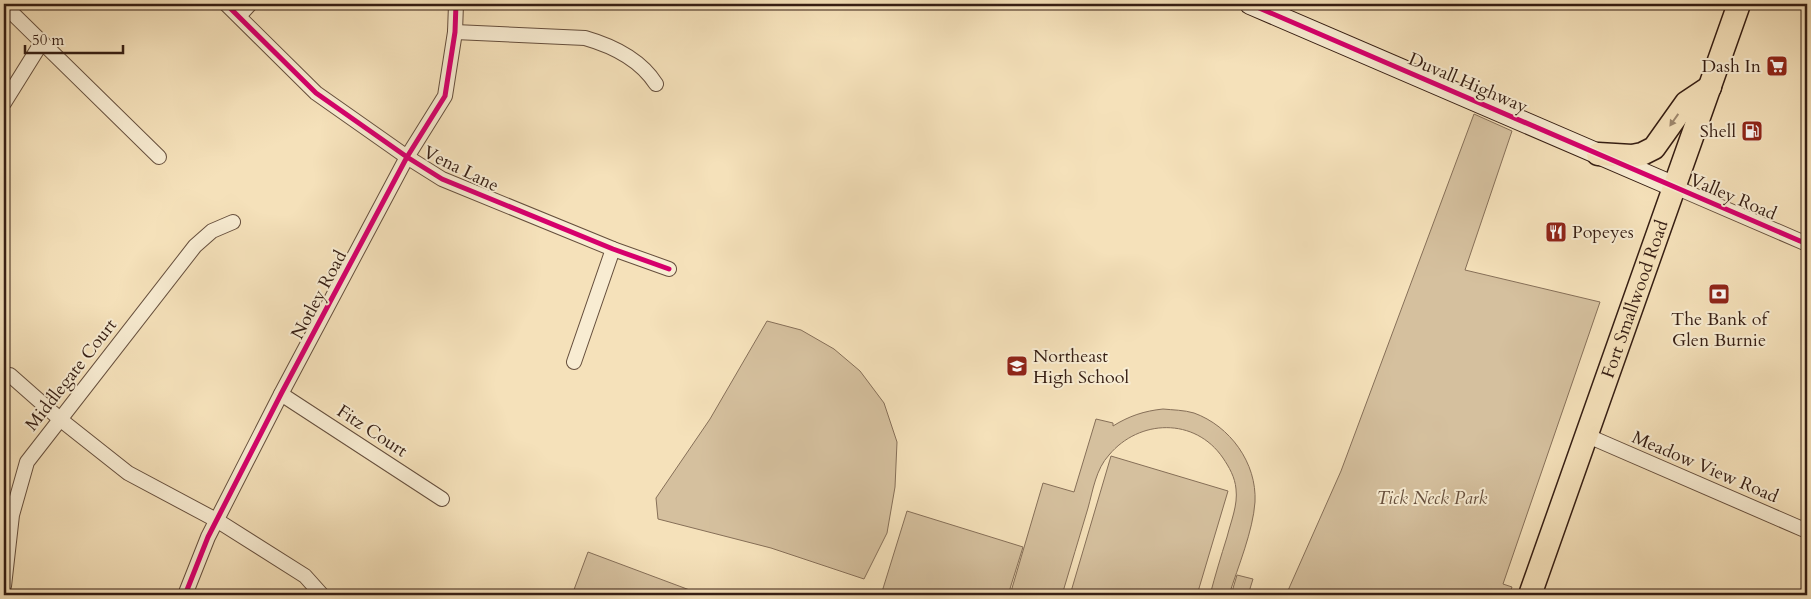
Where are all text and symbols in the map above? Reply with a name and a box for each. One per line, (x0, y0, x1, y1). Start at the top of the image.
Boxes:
scale bar (25, 22, 122, 54)
text: 50 m (32, 30, 64, 50)
street label: Duvall Highway (1405, 47, 1532, 120)
place label: Dash In (1701, 54, 1762, 79)
supermarket icon: Dash In (1765, 54, 1789, 78)
one-way arrow (1669, 113, 1679, 127)
place label: Shell (1700, 119, 1736, 144)
fuel station icon: Shell (1740, 119, 1764, 143)
street label: Vena Lane (419, 140, 503, 198)
street label: Valley Road (1686, 167, 1781, 227)
street label: Fort Smallwood Road (1595, 216, 1674, 382)
restaurant icon: Popeyes (1544, 220, 1568, 244)
place label: Popeyes (1572, 220, 1634, 245)
street label: Notley Road (285, 246, 353, 344)
bank icon: The Bank of Glen Burnie (1707, 282, 1731, 306)
place label: The Bank of Glen Burnie (1671, 307, 1771, 353)
street label: Middlegate Court (19, 313, 123, 436)
place label: Northeast High School (1033, 344, 1129, 390)
school or university icon: Northeast High School (1005, 354, 1029, 378)
street label: Fitz Court (332, 399, 412, 463)
street label: Meadow View Road (1628, 425, 1782, 509)
park label: Tick Neck Park (1376, 486, 1488, 511)

